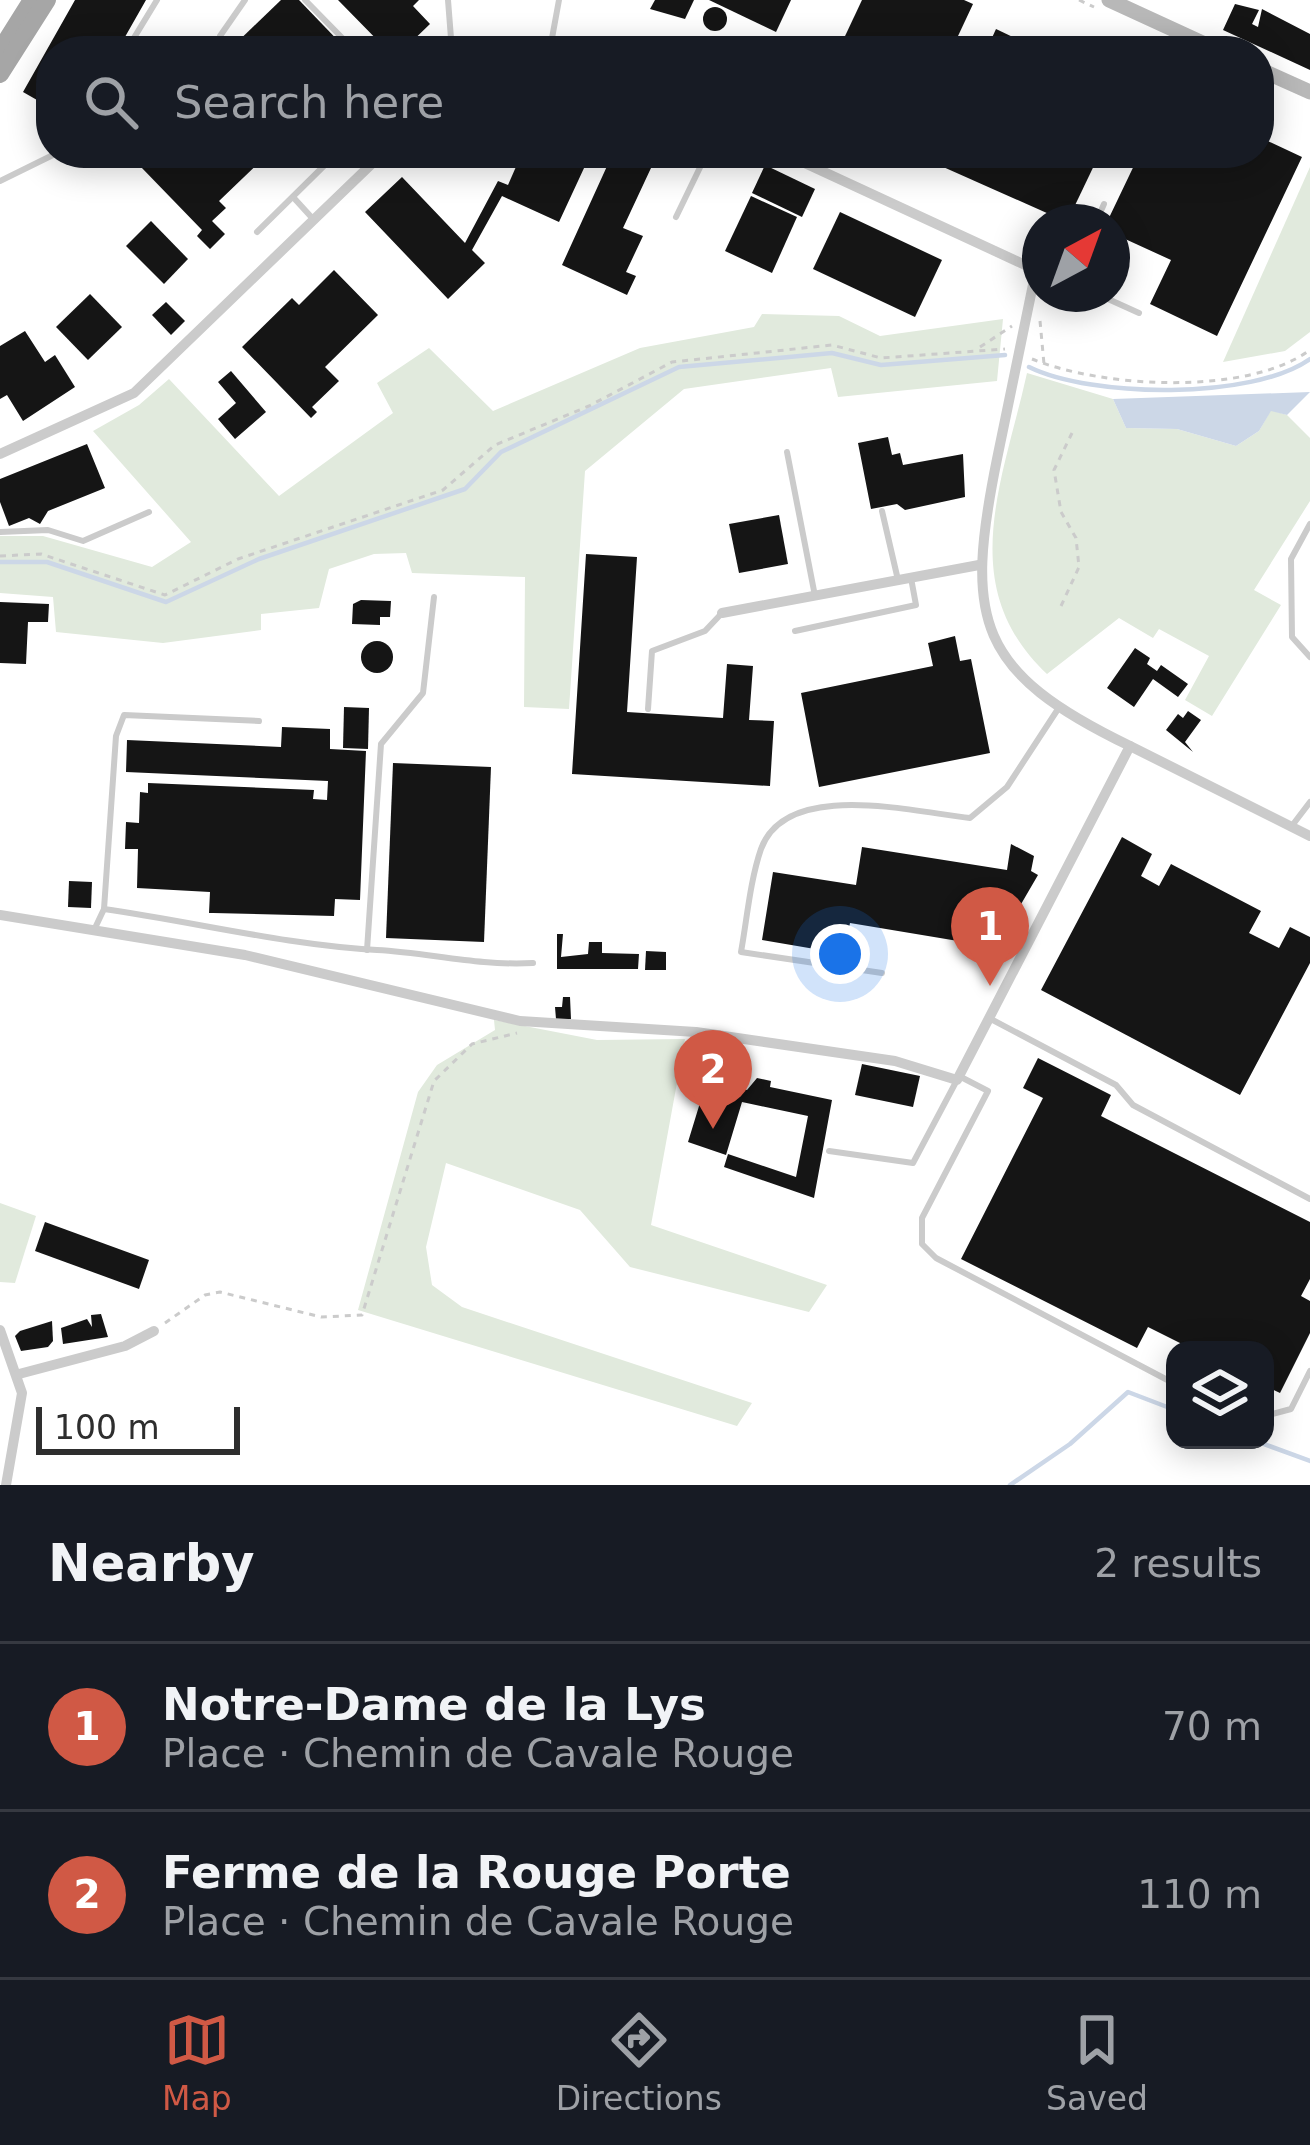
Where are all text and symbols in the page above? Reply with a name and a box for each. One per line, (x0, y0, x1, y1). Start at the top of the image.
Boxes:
search box (36, 36, 1274, 168)
icon: search (78, 69, 144, 135)
text: Search here (174, 76, 444, 129)
north arrow (1022, 204, 1130, 312)
pin: 1 (951, 887, 1029, 986)
your location (810, 924, 870, 984)
pin: 2 (674, 1030, 752, 1129)
map controls (1166, 1341, 1274, 1449)
button: layers (1166, 1341, 1274, 1449)
scale bar (36, 1401, 240, 1454)
text: 100 m (54, 1408, 160, 1447)
text: Nearby (48, 1534, 255, 1593)
text: 2 results (1094, 1541, 1262, 1586)
text: Notre-Dame de la Lys (162, 1678, 706, 1731)
text: 1 (73, 1704, 101, 1749)
text: 70 m (1162, 1704, 1262, 1749)
text: Place · Chemin de Cavale Rouge (162, 1731, 794, 1776)
text: Ferme de la Rouge Porte (162, 1846, 791, 1899)
text: 2 (73, 1872, 101, 1917)
text: 110 m (1137, 1872, 1262, 1917)
text: Place · Chemin de Cavale Rouge (162, 1899, 794, 1944)
tab: Map (162, 2007, 232, 2118)
tab: Directions (556, 2007, 722, 2118)
tab: Saved (1046, 2007, 1148, 2118)

